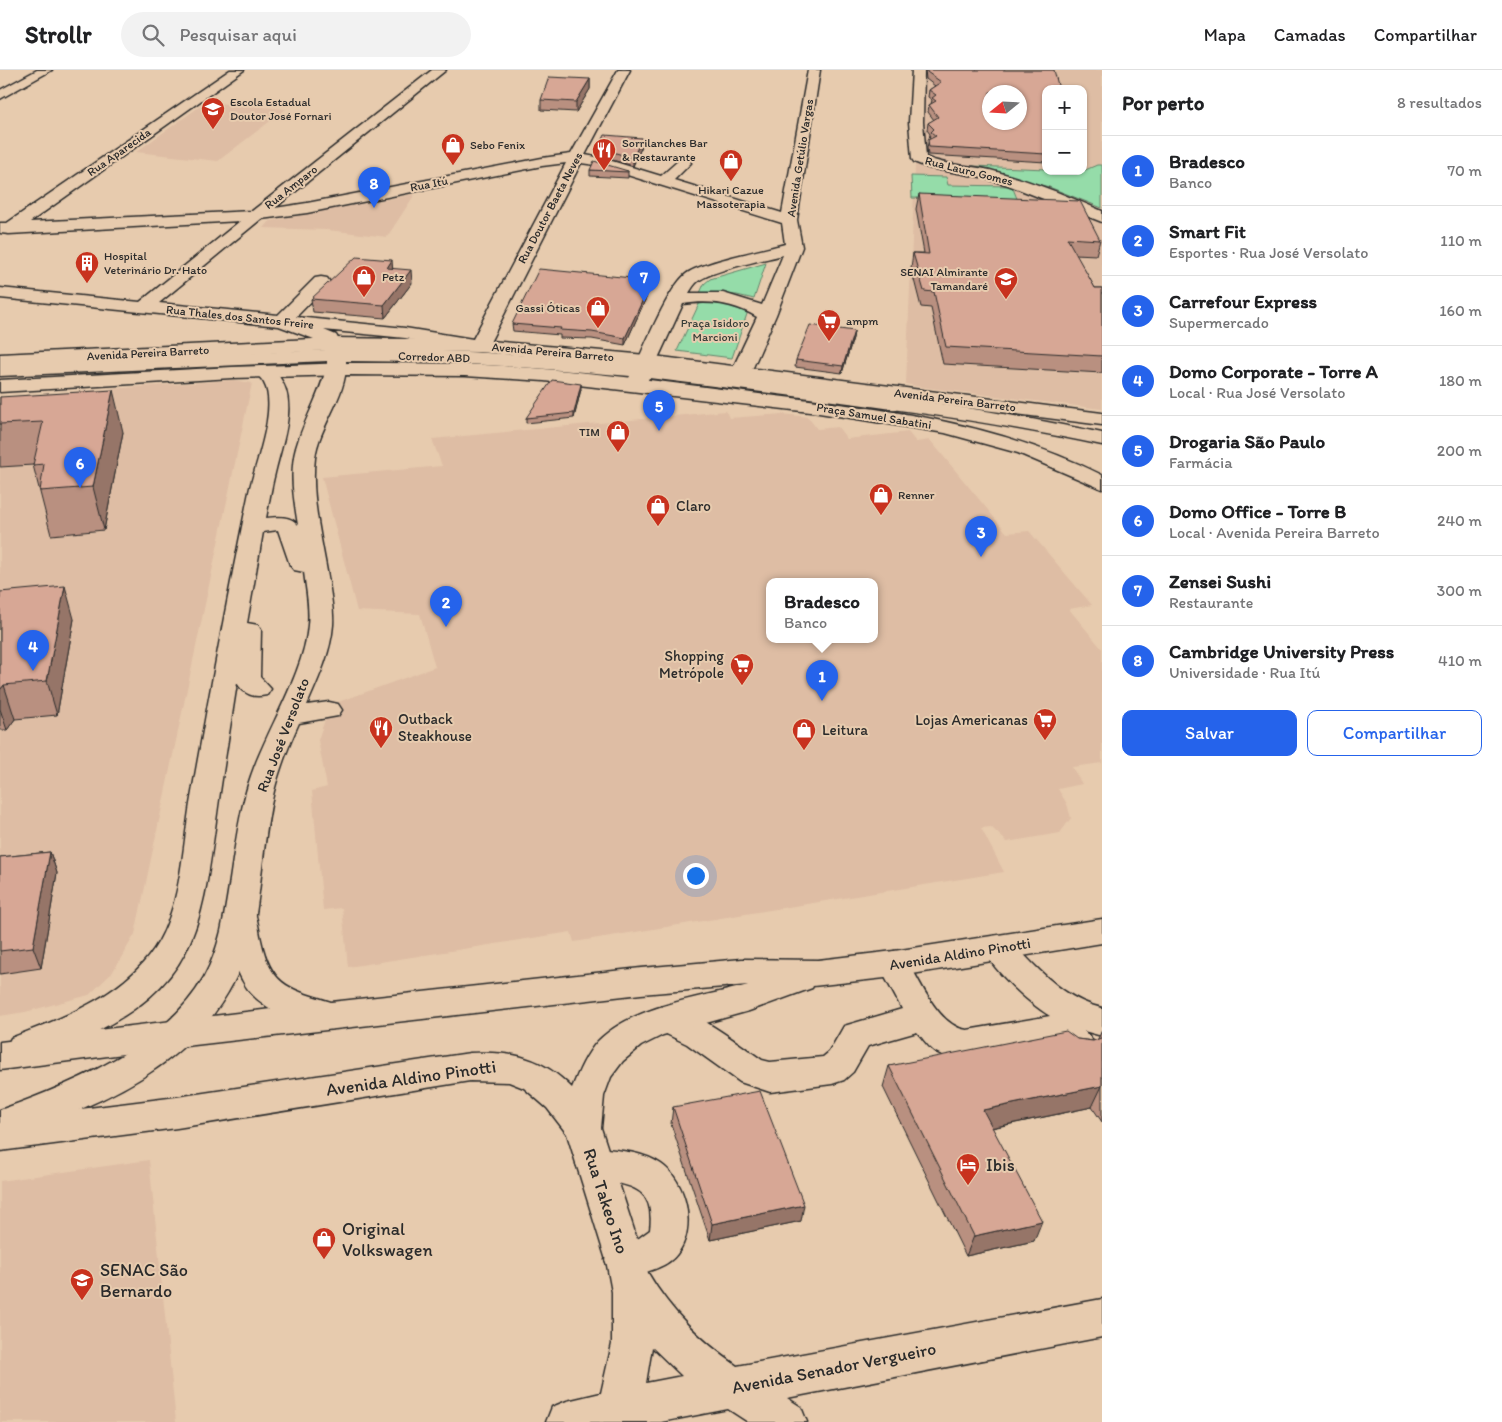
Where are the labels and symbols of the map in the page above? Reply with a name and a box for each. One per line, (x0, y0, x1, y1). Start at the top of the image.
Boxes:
north arrow (982, 85, 1027, 130)
place label: Escola Estadual Doutor José Fornari (230, 95, 332, 123)
school or university icon: Escola Estadual Doutor José Fornari (200, 96, 226, 130)
street label: Avenida Getúlio Vargas (784, 98, 816, 218)
street label: Rua Aparecida (84, 124, 154, 179)
shop icon: Sebo Fenix (440, 132, 466, 166)
place label: Sorrilanches Bar & Restaurante (622, 136, 708, 164)
restaurant icon: Sorrilanches Bar & Restaurante (591, 137, 617, 171)
place label: Sebo Fenix (470, 138, 525, 152)
shop icon: Hikari Cazue Massoterapia (718, 148, 744, 182)
street label: Rua Doutor Baeta Neves (515, 150, 585, 266)
street label: Rua Lauro Gomes (924, 153, 1014, 189)
street label: Rua Amparo (262, 162, 320, 212)
pin: 8 (358, 167, 390, 208)
street label: Rua Itú (409, 173, 449, 195)
place label: Hikari Cazue Massoterapia (697, 183, 766, 211)
place label: Hospital Veterinário Dr. Hato (104, 249, 207, 277)
building icon: Hospital Veterinário Dr. Hato (74, 250, 100, 284)
pin: 7 (628, 261, 660, 302)
shop icon: Petz (351, 264, 377, 298)
place label: SENAI Almirante Tamandaré (900, 265, 988, 293)
school or university icon: SENAI Almirante Tamandaré (993, 266, 1019, 300)
place label: Petz (382, 270, 405, 284)
shop icon: Gassi Óticas (585, 295, 611, 329)
place label: Gassi Óticas (516, 301, 580, 315)
street label: Rua Thales dos Santos Freire (165, 302, 315, 332)
supermarket icon: ampm (816, 308, 842, 342)
place label: ampm (846, 314, 878, 328)
park label: Praça Isidoro Marcioni (681, 316, 749, 344)
street label: Avenida Pereira Barreto (491, 340, 615, 364)
street label: Avenida Pereira Barreto (86, 343, 210, 363)
street label: Corredor ABD (398, 349, 471, 365)
street label: Avenida Pereira Barreto (893, 386, 1017, 414)
pin: 5 (643, 390, 675, 431)
street label: Praça Samuel Sabatini (816, 400, 932, 432)
shop icon: TIM (605, 419, 631, 453)
place label: TIM (579, 425, 600, 439)
pin: 6 (64, 447, 96, 488)
shop icon: Renner (868, 482, 894, 516)
place label: Renner (898, 488, 935, 502)
shop icon: Claro (645, 493, 671, 527)
place label: Claro (676, 497, 711, 515)
pin: 3 (965, 516, 997, 557)
pin: 2 (430, 586, 462, 627)
pin: 4 (17, 630, 49, 671)
place label: Shopping Metrópole (659, 647, 724, 682)
supermarket icon: Shopping Metrópole (729, 652, 755, 686)
pin: 1 (806, 660, 838, 701)
street label: Rua José Versolato (253, 675, 313, 795)
supermarket icon: Lojas Americanas (1032, 707, 1058, 741)
place label: Outback Steakhouse (398, 710, 472, 745)
place label: Lojas Americanas (915, 711, 1028, 729)
restaurant icon: Outback Steakhouse (368, 715, 394, 749)
shop icon: Leitura (791, 717, 817, 751)
place label: Leitura (822, 721, 868, 739)
your location (683, 863, 709, 889)
street label: Avenida Aldino Pinotti (888, 934, 1032, 974)
street label: Avenida Aldino Pinotti (325, 1055, 497, 1101)
street label: Rua Takeo Ino (579, 1146, 633, 1256)
hotel icon: Ibis (955, 1152, 981, 1186)
place label: Ibis (986, 1154, 1015, 1176)
place label: Original Volkswagen (342, 1218, 433, 1261)
shop icon: Original Volkswagen (311, 1226, 337, 1260)
place label: SENAC São Bernardo (100, 1259, 188, 1302)
school or university icon: SENAC São Bernardo (69, 1267, 95, 1301)
street label: Avenida Senador Vergueiro (730, 1337, 938, 1399)

